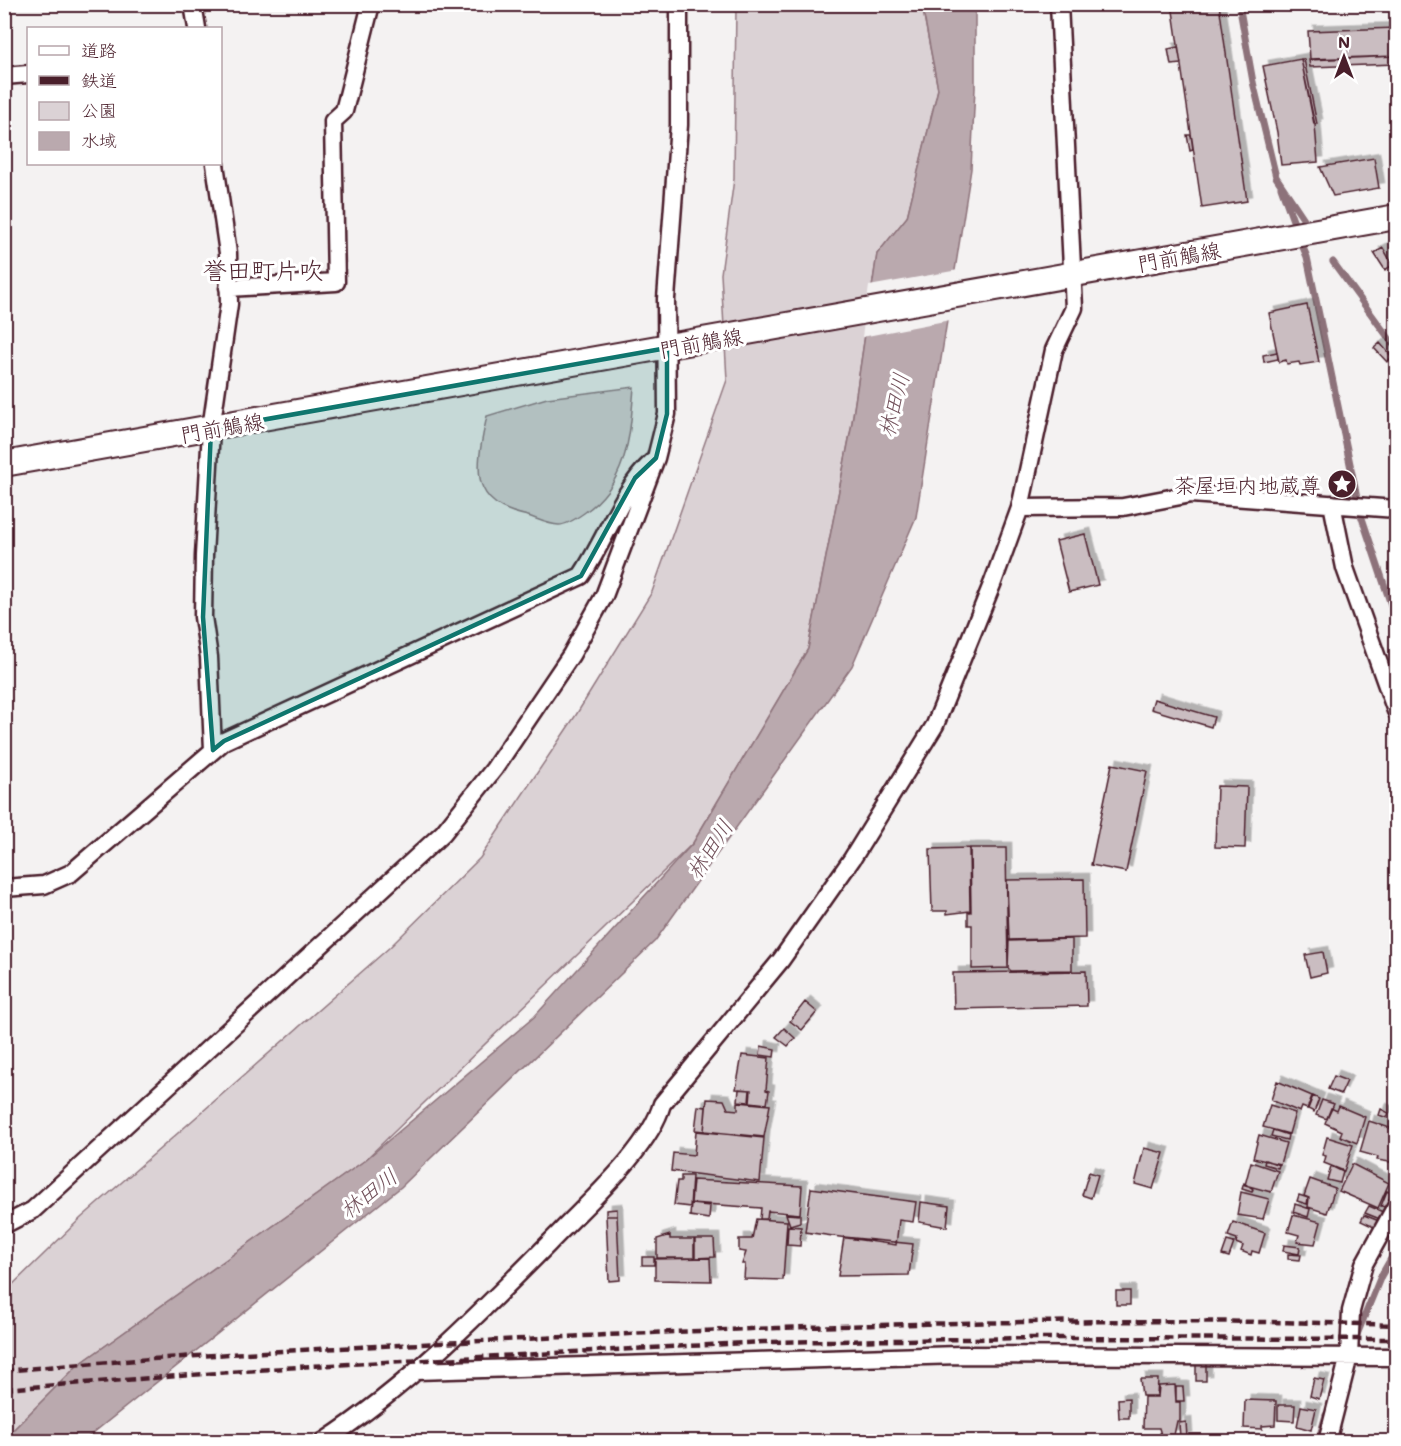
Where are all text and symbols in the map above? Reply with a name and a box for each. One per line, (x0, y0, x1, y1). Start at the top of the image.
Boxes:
legend (27, 27, 222, 165)
north arrow (1314, 27, 1374, 87)
text: N (1338, 31, 1350, 52)
text: 道路 (81, 38, 117, 62)
text: 鉄道 (81, 68, 117, 92)
text: 公園 (81, 98, 117, 122)
text: 水域 (81, 128, 117, 152)
street label: 門前鵤線 (1135, 235, 1223, 277)
district label: 誉田町片吹 (203, 254, 323, 285)
street label: 門前鵤線 (657, 321, 745, 363)
water label: 林田川 (871, 369, 915, 441)
street label: 門前鵤線 (178, 406, 266, 448)
place icon: 茶屋垣内地蔵尊 (1326, 468, 1358, 500)
place label: 茶屋垣内地蔵尊 (1174, 471, 1321, 498)
water label: 林田川 (679, 813, 739, 885)
water label: 林田川 (333, 1161, 403, 1225)

